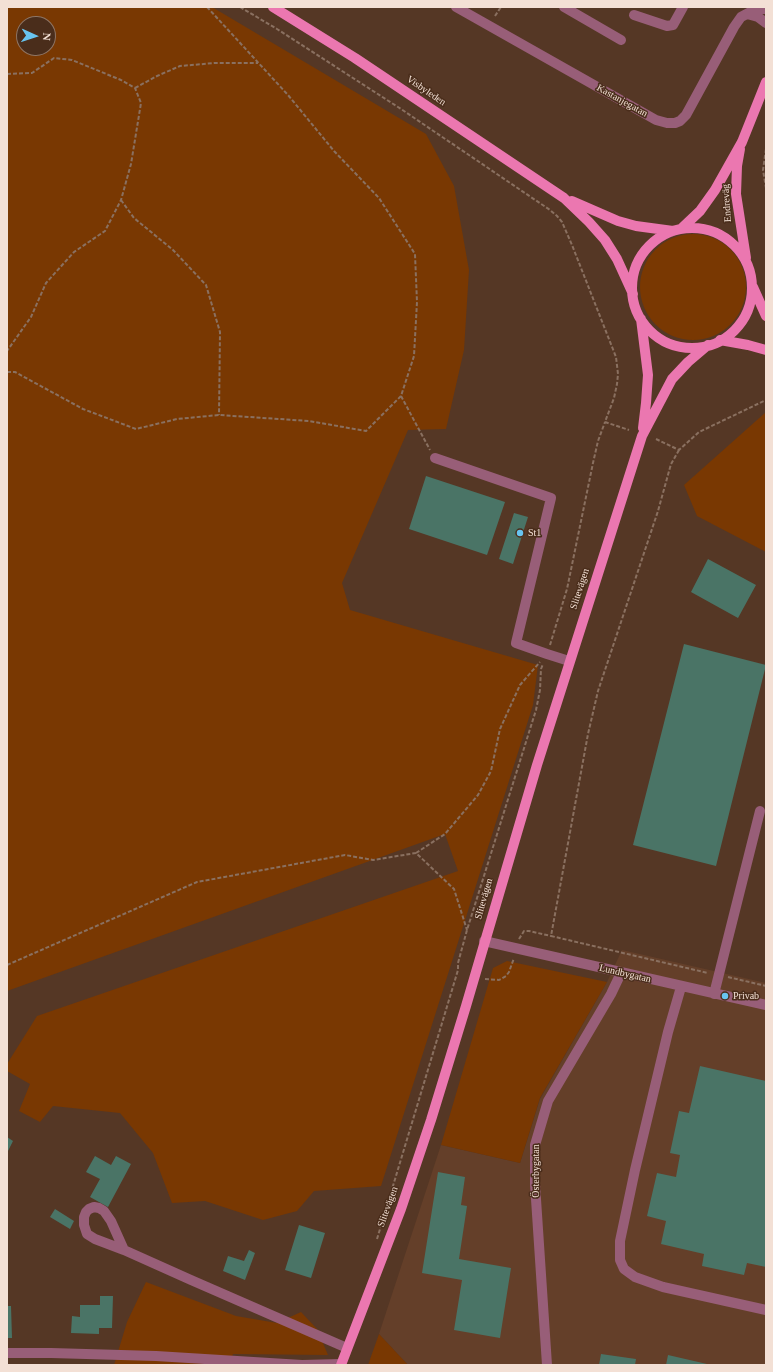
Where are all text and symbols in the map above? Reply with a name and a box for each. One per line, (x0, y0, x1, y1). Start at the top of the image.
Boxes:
north arrow (16, 16, 56, 56)
text: N (41, 32, 53, 41)
street label: Visbyleden (404, 73, 448, 109)
street label: Kastanjegatan (594, 82, 650, 120)
street label: Endreväg (720, 183, 734, 223)
place label: St1 (528, 527, 541, 539)
marker: St1 (515, 528, 525, 538)
street label: Slitevägen (568, 567, 592, 611)
street label: Slitevägen (472, 877, 496, 921)
street label: Lundbygatan (598, 962, 652, 986)
place label: Privab (733, 990, 759, 1002)
marker: Privab (720, 991, 730, 1001)
street label: Österbygatan (530, 1144, 542, 1198)
street label: Slitevägen (375, 1185, 401, 1229)

